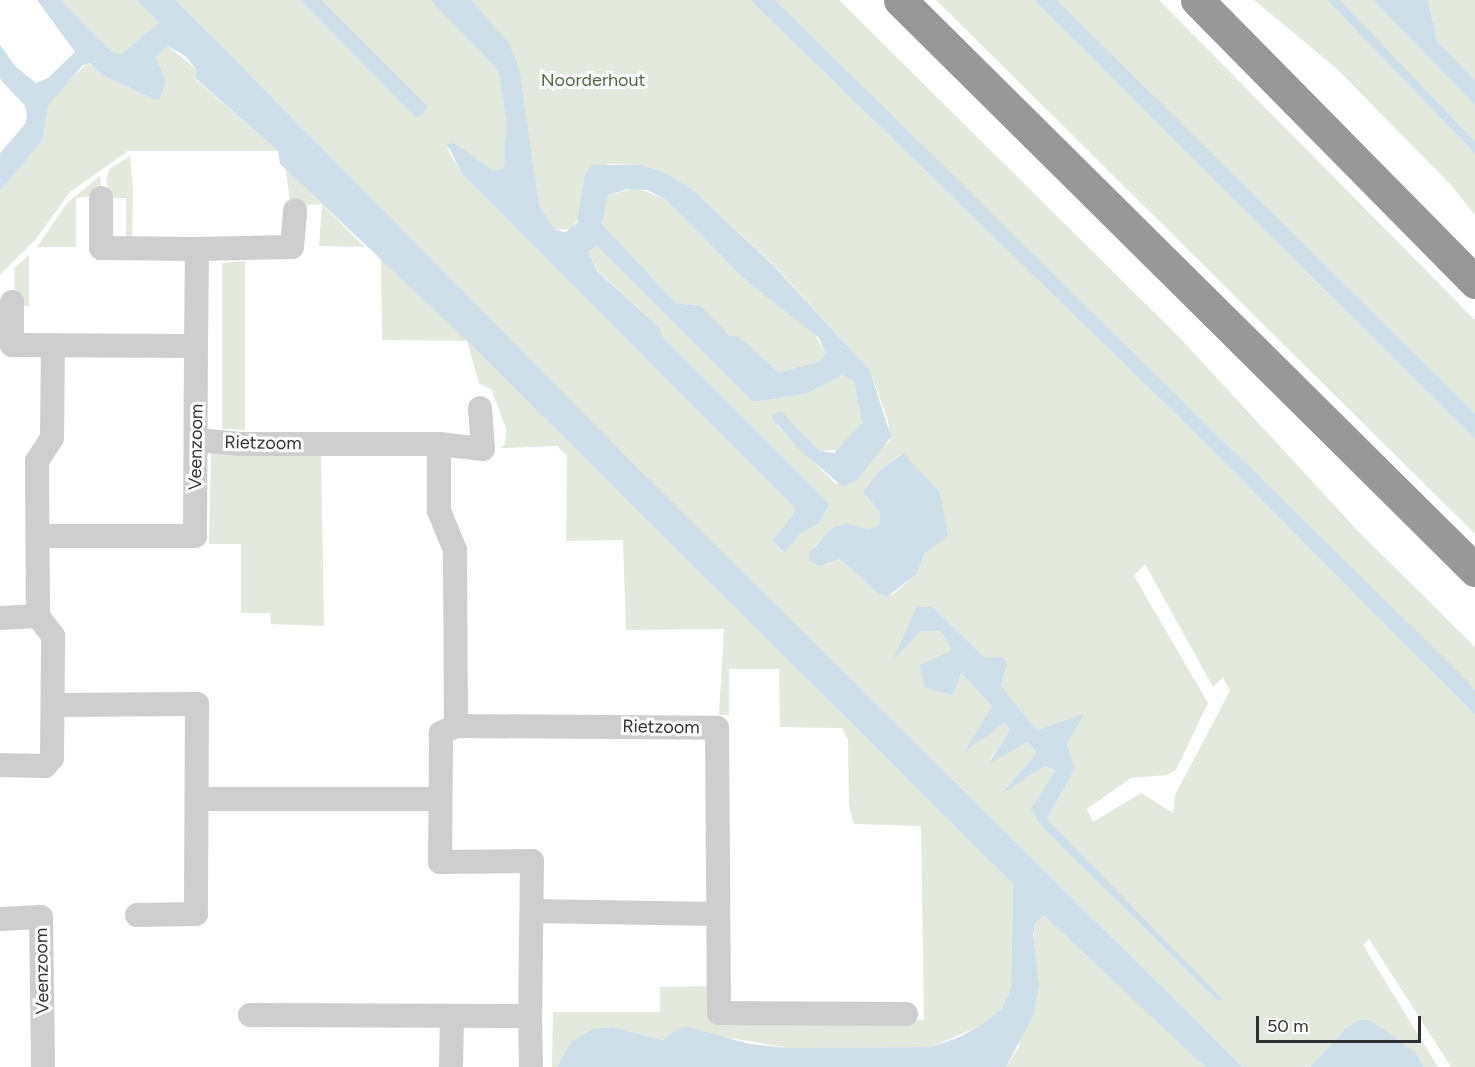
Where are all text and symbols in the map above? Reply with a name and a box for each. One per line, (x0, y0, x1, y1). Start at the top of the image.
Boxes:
park label: Noorderhout (541, 69, 645, 91)
street label: Veenzoom (184, 404, 208, 490)
street label: Rietzoom (224, 432, 302, 454)
street label: Rietzoom (622, 716, 700, 738)
street label: Veenzoom (30, 928, 54, 1014)
scale bar (1259, 1004, 1424, 1042)
text: 50 m (1267, 1015, 1309, 1037)

